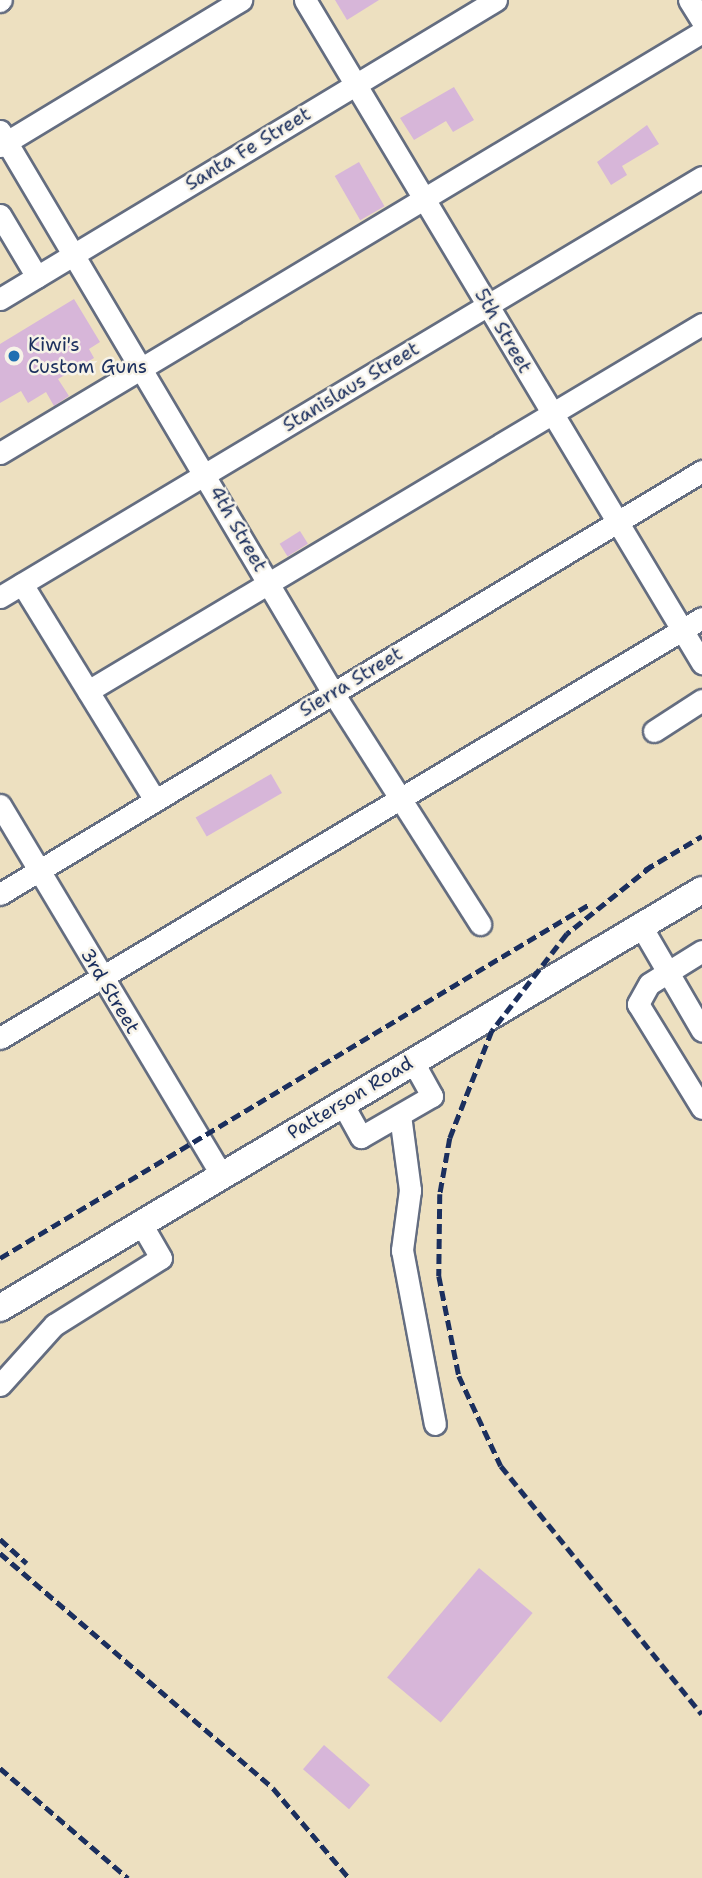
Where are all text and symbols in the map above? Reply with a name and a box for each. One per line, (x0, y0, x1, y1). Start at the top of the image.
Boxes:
street label: Santa Fe Street (181, 103, 315, 195)
street label: 5th Street (470, 285, 536, 377)
place label: Kiwi's Custom Guns (28, 334, 147, 378)
street label: Stanislaus Street (279, 337, 423, 437)
marker: Kiwi's Custom Guns (6, 348, 22, 364)
street label: 4th Street (204, 482, 272, 576)
street label: Sierra Street (295, 642, 407, 722)
street label: 3rd Street (76, 944, 144, 1038)
street label: Patterson Road (283, 1052, 417, 1144)

